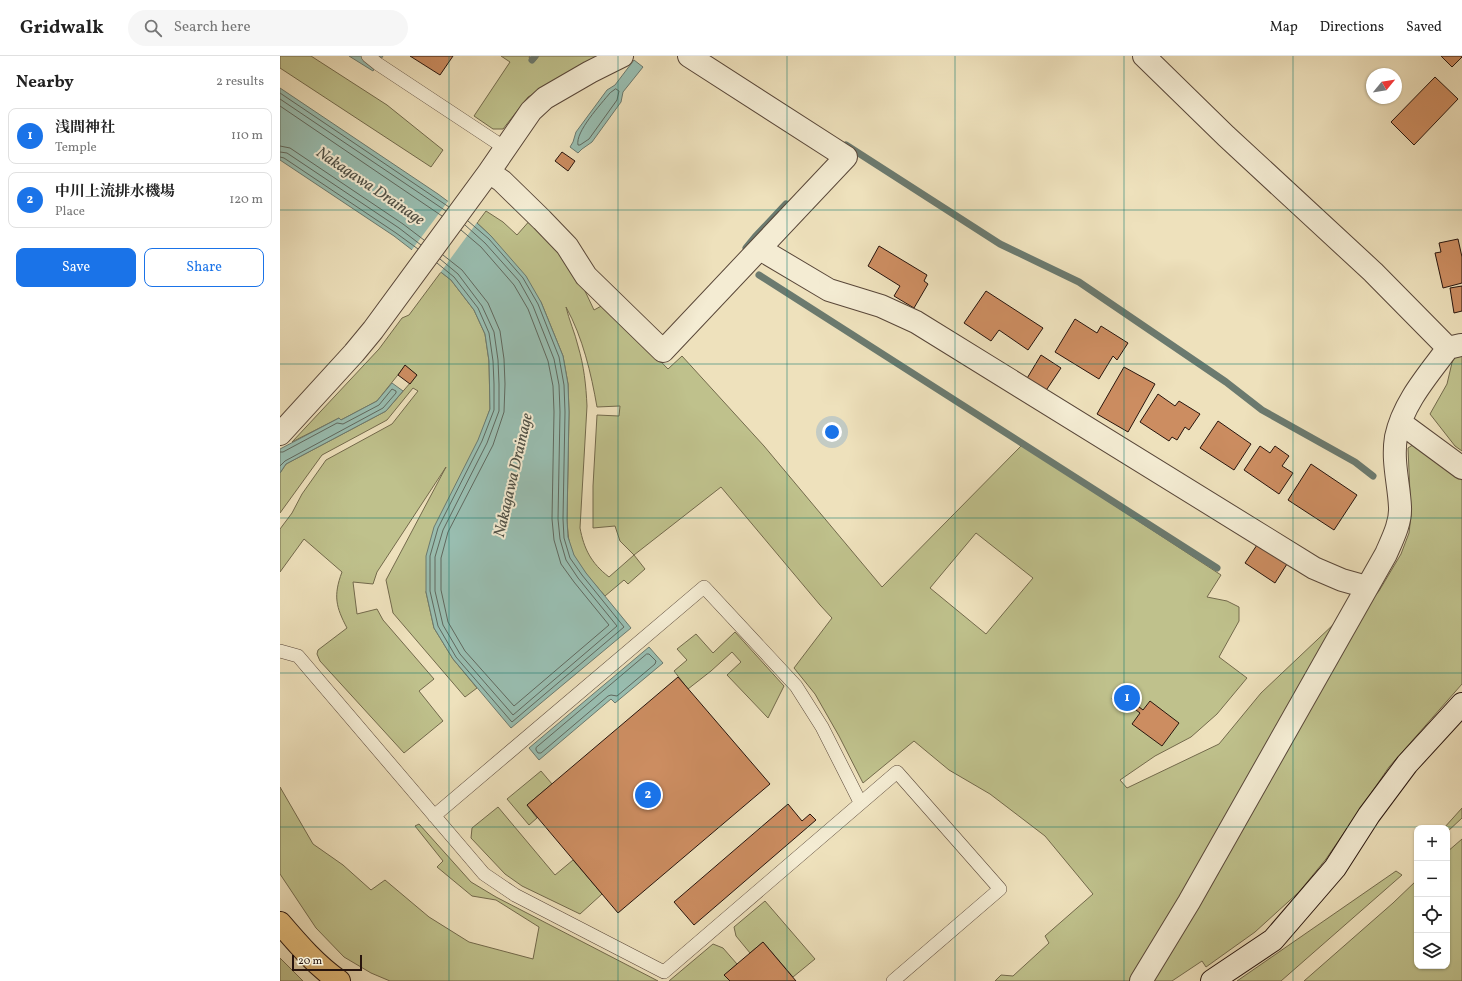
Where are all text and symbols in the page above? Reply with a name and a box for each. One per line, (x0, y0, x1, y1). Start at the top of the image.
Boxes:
search box (128, 10, 408, 46)
text: Gridwalk (20, 15, 104, 41)
icon: search (142, 17, 164, 39)
text: Search here (174, 17, 251, 38)
text: Map (1270, 18, 1298, 37)
text: Directions (1320, 18, 1384, 37)
text: Saved (1406, 18, 1442, 37)
north arrow (1366, 68, 1402, 104)
text: Nearby (16, 71, 74, 94)
text: 2 results (216, 73, 264, 91)
text: 浅間神社 (55, 118, 115, 139)
text: 1 (27, 127, 33, 145)
text: 110 m (231, 127, 263, 145)
text: Temple (55, 139, 97, 157)
water label: Nakagawa Drainage (311, 142, 429, 231)
text: 中川上流排水機場 (55, 182, 175, 203)
text: 2 (27, 191, 33, 209)
text: 120 m (229, 191, 263, 209)
text: Place (55, 203, 85, 221)
button: Save (16, 248, 136, 287)
button: Share (144, 248, 264, 287)
water label: Nakagawa Drainage (489, 411, 539, 540)
your location (822, 422, 842, 442)
pin: 1 (1114, 683, 1140, 713)
pin: 2 (635, 780, 661, 810)
map controls (1414, 825, 1450, 969)
button: + (1414, 825, 1450, 861)
button: − (1414, 861, 1450, 897)
button: locate (1414, 897, 1450, 933)
button: layers (1414, 933, 1450, 969)
scale bar (292, 953, 362, 972)
text: 20 m (298, 954, 322, 969)

